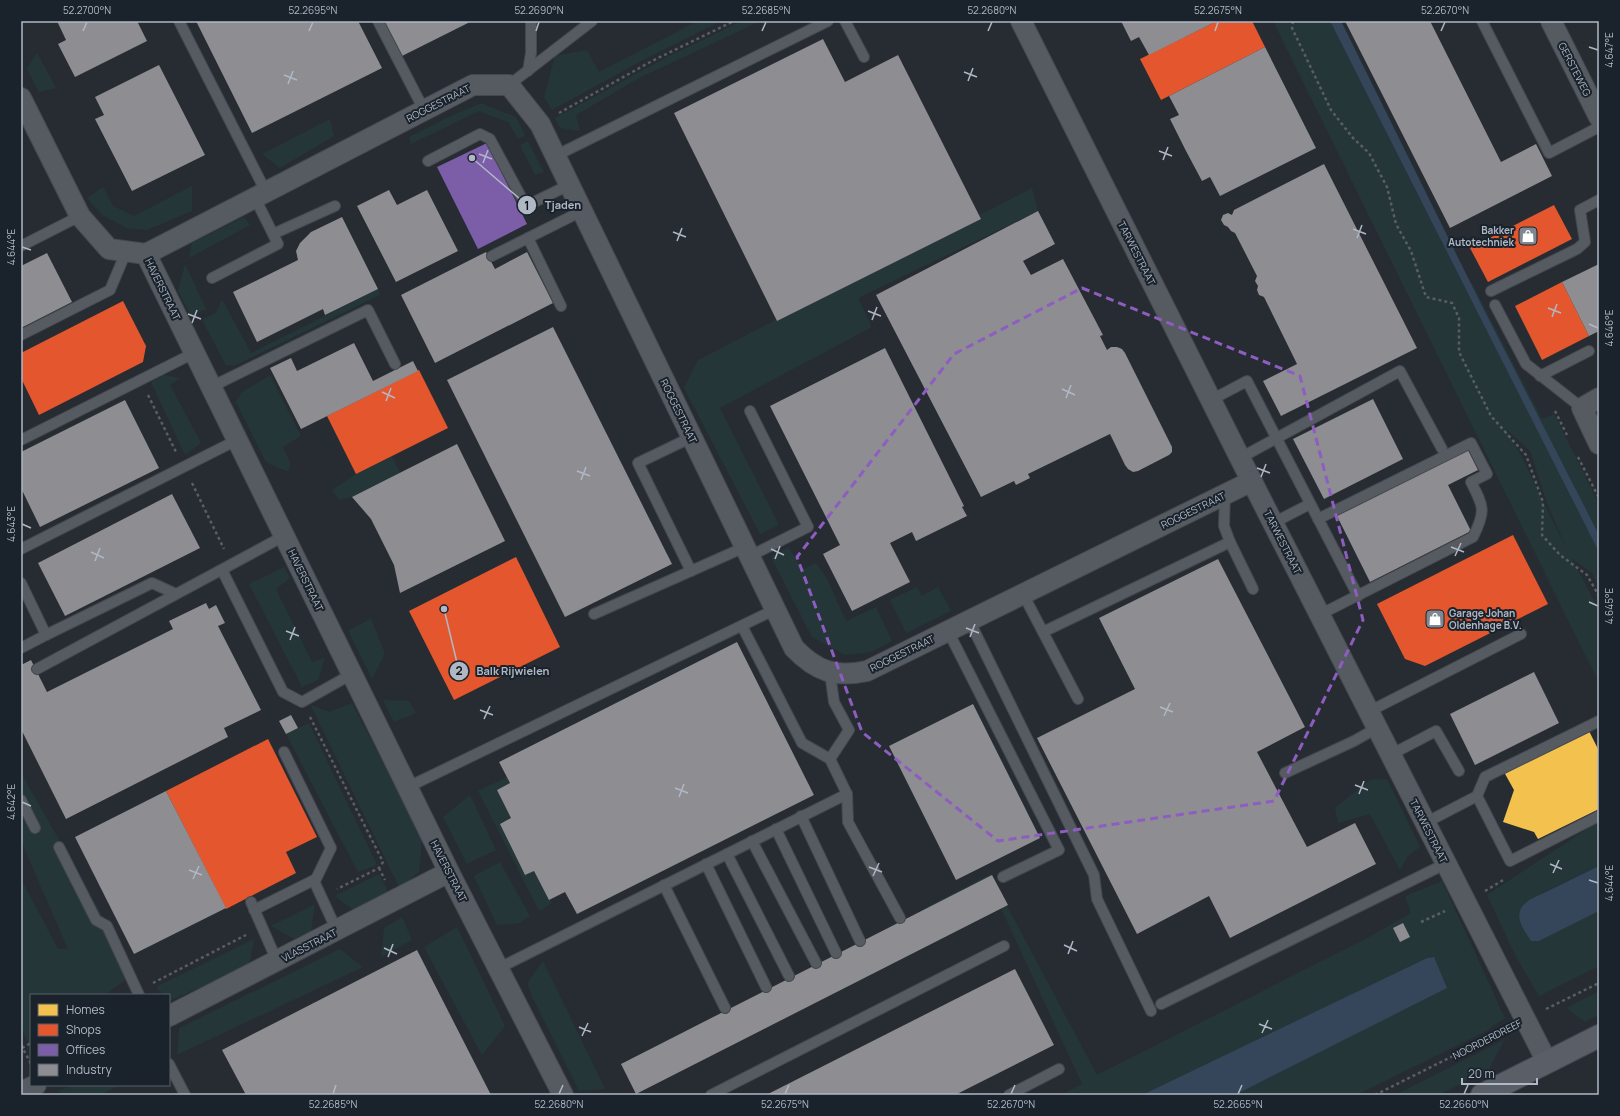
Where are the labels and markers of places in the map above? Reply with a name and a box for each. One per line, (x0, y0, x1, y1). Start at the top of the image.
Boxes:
callout: Tjaden (517, 194, 589, 217)
place label: Bakker Autotechniek (1448, 223, 1515, 249)
shop icon: Bakker Autotechniek (1517, 225, 1539, 247)
place label: Garage Johan Oldenhage B.V. (1449, 606, 1522, 632)
shop icon: Garage Johan Oldenhage B.V. (1424, 608, 1446, 630)
callout: Balk Rijwielen (449, 660, 558, 683)

